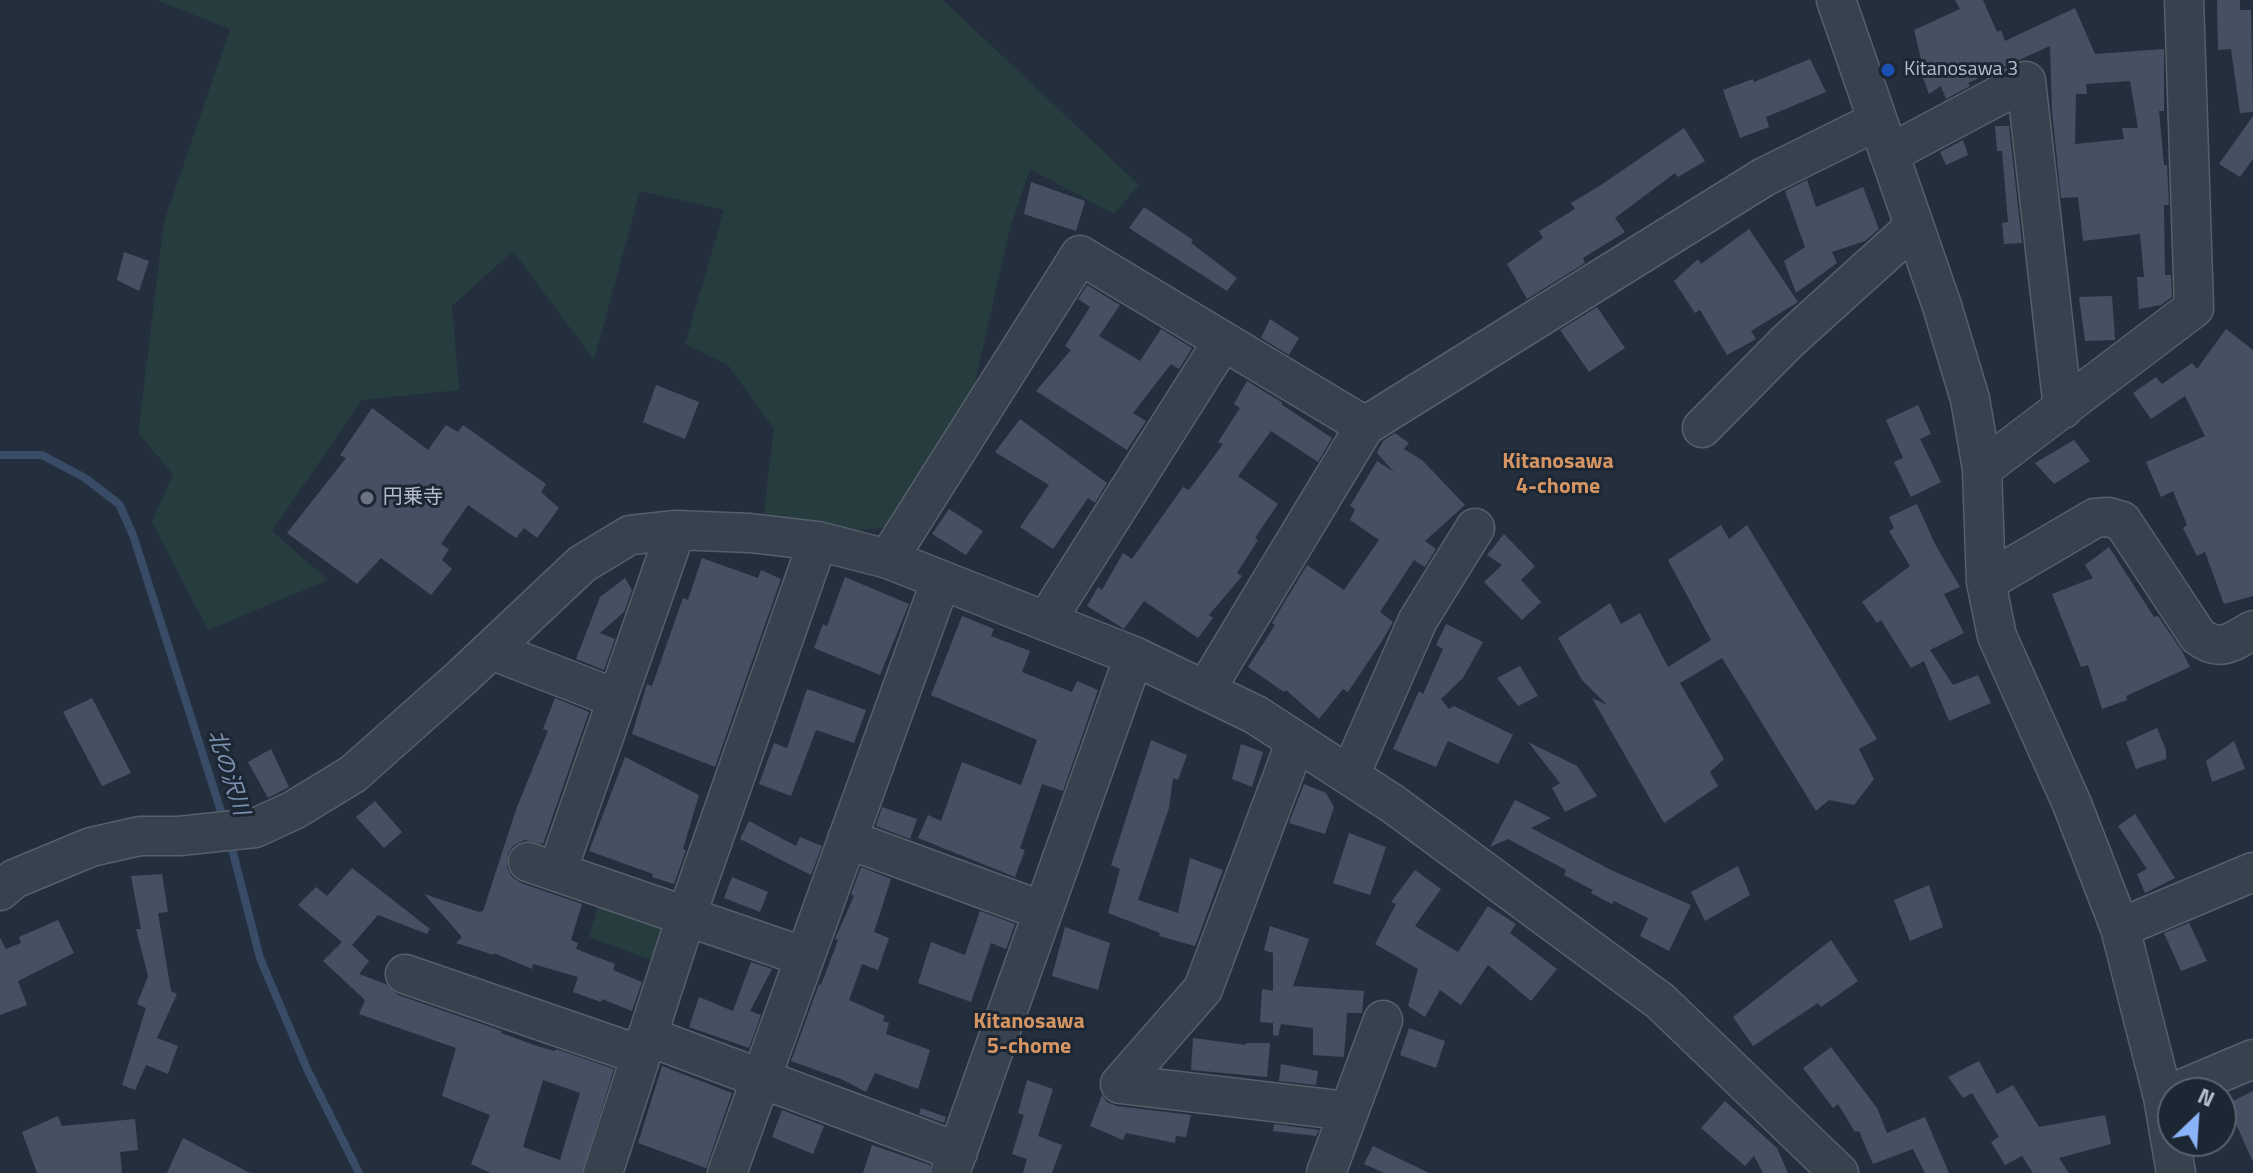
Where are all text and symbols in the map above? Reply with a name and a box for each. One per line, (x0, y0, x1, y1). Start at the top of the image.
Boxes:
place label: Kitanosawa 3 (1904, 58, 2018, 82)
marker: Kitanosawa 3 (1879, 61, 1897, 79)
district label: Kitanosawa 4-chome (1502, 450, 1614, 502)
place label: 円乗寺 (383, 486, 443, 510)
marker: 円乗寺 (358, 489, 376, 507)
water label: 北の沢川 (201, 727, 253, 819)
district label: Kitanosawa 5-chome (973, 1010, 1085, 1062)
north arrow (2157, 1077, 2237, 1157)
text: N (2192, 1078, 2220, 1116)

